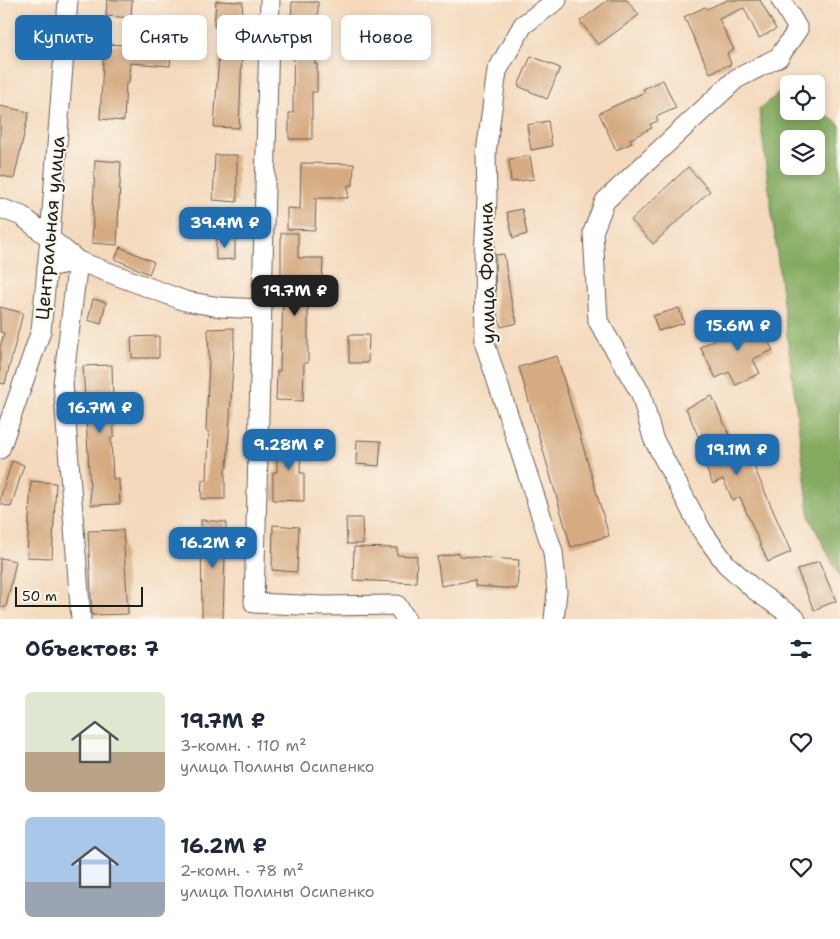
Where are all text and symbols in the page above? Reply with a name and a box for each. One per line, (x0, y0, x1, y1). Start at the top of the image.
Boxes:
chip: Купить (15, 15, 112, 60)
chip: Снять (122, 15, 207, 60)
chip: Фильтры (217, 15, 331, 60)
chip: Новое (341, 15, 431, 60)
map controls (780, 75, 825, 175)
button: locate (780, 75, 825, 120)
button: layers (780, 130, 825, 175)
street label: Центральная улица (29, 135, 71, 321)
street label: улица Фомина (473, 202, 501, 344)
pin: 39.4M ₽ (179, 206, 271, 249)
text: 39.4M ₽ (190, 212, 260, 233)
pin: 19.7M ₽ (249, 274, 341, 317)
text: 19.7M ₽ (262, 280, 328, 301)
pin: 15.6M ₽ (692, 310, 784, 352)
text: 15.6M ₽ (705, 315, 771, 336)
pin: 16.7M ₽ (54, 392, 146, 434)
text: 16.7M ₽ (68, 397, 132, 418)
pin: 9.28M ₽ (243, 428, 335, 471)
text: 9.28M ₽ (254, 434, 324, 455)
pin: 19.1M ₽ (691, 434, 783, 476)
text: 19.1M ₽ (706, 439, 768, 460)
pin: 16.2M ₽ (167, 526, 259, 569)
text: 16.2M ₽ (180, 532, 246, 553)
scale bar (15, 584, 142, 607)
text: 50 m (22, 587, 57, 605)
text: Объектов: 7 (25, 635, 159, 663)
icon: filters (787, 635, 815, 663)
text: 19.7M ₽ (180, 707, 265, 735)
icon: home (65, 712, 125, 772)
icon: heart (787, 728, 815, 756)
text: 3-комн. · 110 m² (180, 735, 307, 756)
text: улица Полины Осипенко (180, 756, 375, 777)
text: 16.2M ₽ (180, 832, 267, 860)
icon: home (65, 837, 125, 897)
icon: heart (787, 853, 815, 881)
text: 2-комн. · 78 m² (180, 860, 304, 881)
text: улица Полины Осипенко (180, 881, 375, 902)

